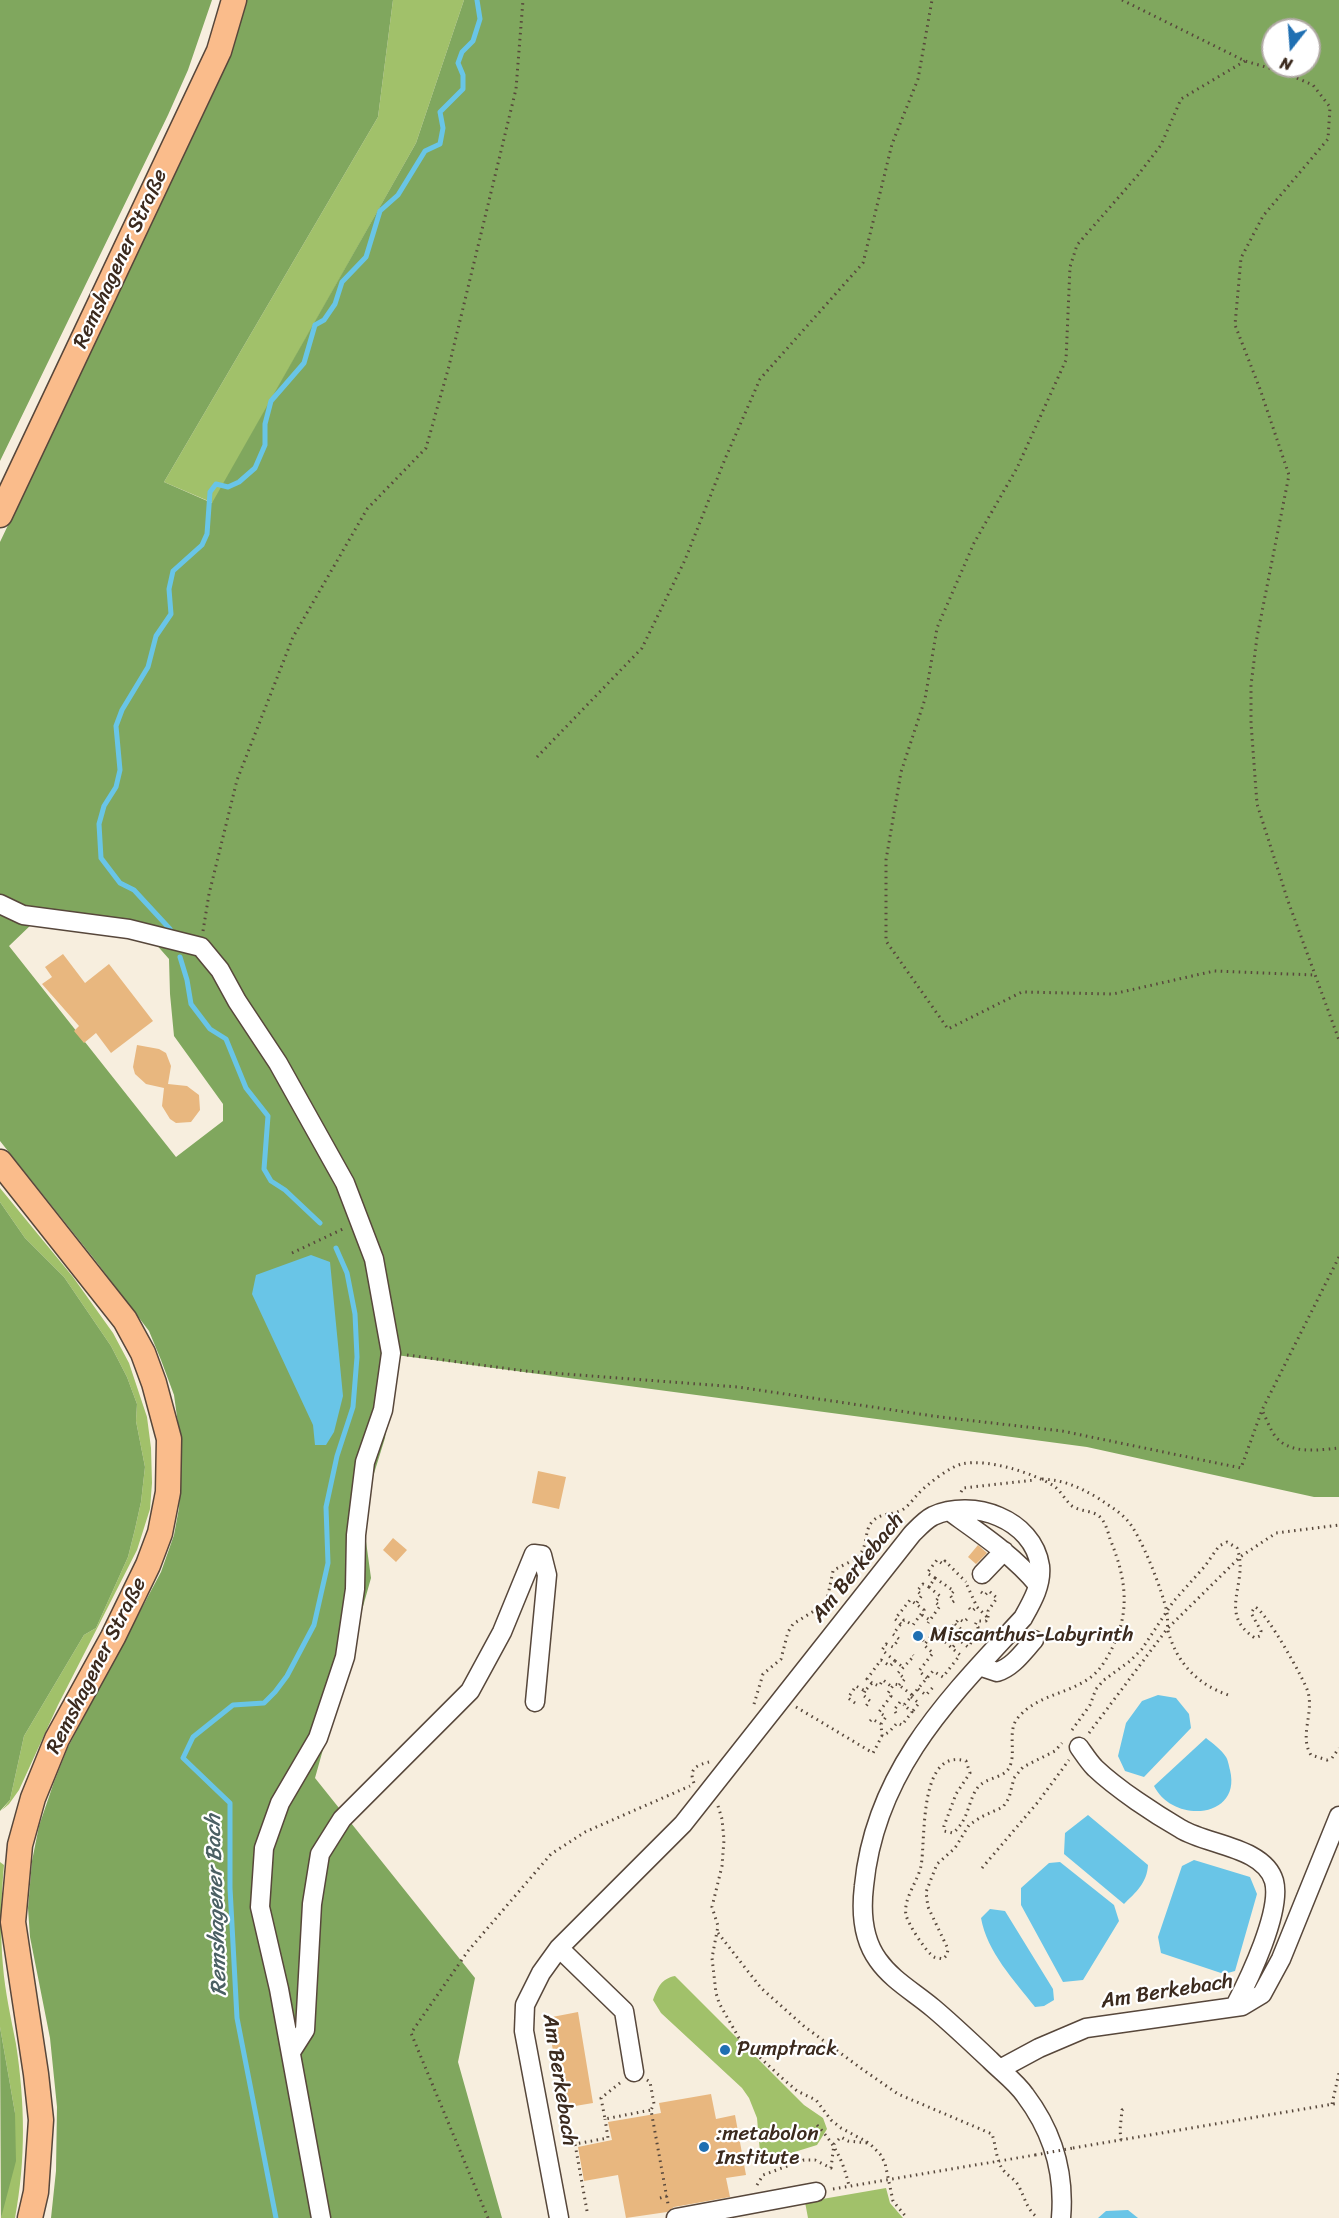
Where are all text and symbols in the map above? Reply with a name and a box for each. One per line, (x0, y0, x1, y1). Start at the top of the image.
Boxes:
north arrow (1261, 18, 1321, 78)
text: N (1277, 48, 1296, 79)
street label: Remshagener Straße (68, 165, 174, 353)
street label: Am Berkebach (806, 1508, 910, 1628)
street label: Remshagener Straße (42, 1574, 152, 1758)
place label: Miscanthus-Labyrinth (930, 1623, 1133, 1649)
marker: Miscanthus-Labyrinth (911, 1629, 925, 1643)
water label: Remshagener Bach (201, 1814, 233, 1996)
street label: Am Berkebach (1099, 1969, 1235, 2015)
street label: Am Berkebach (536, 2012, 582, 2148)
place label: Pumptrack (737, 2037, 837, 2063)
marker: Pumptrack (718, 2043, 732, 2057)
place label: :metabolon Institute (716, 2122, 819, 2172)
marker: :metabolon Institute (697, 2140, 711, 2154)

